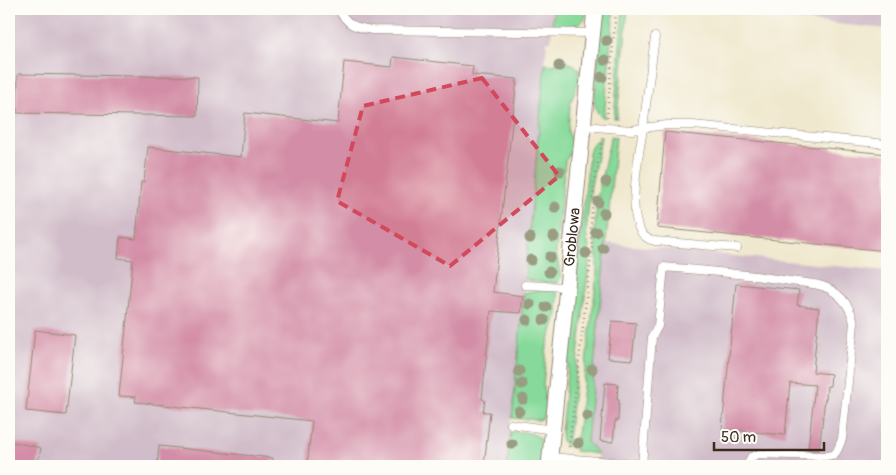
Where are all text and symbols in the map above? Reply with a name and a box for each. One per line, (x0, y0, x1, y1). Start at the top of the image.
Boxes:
street label: Groblowa (560, 207, 585, 268)
scale bar (714, 420, 824, 452)
text: 50 m (721, 428, 756, 447)

